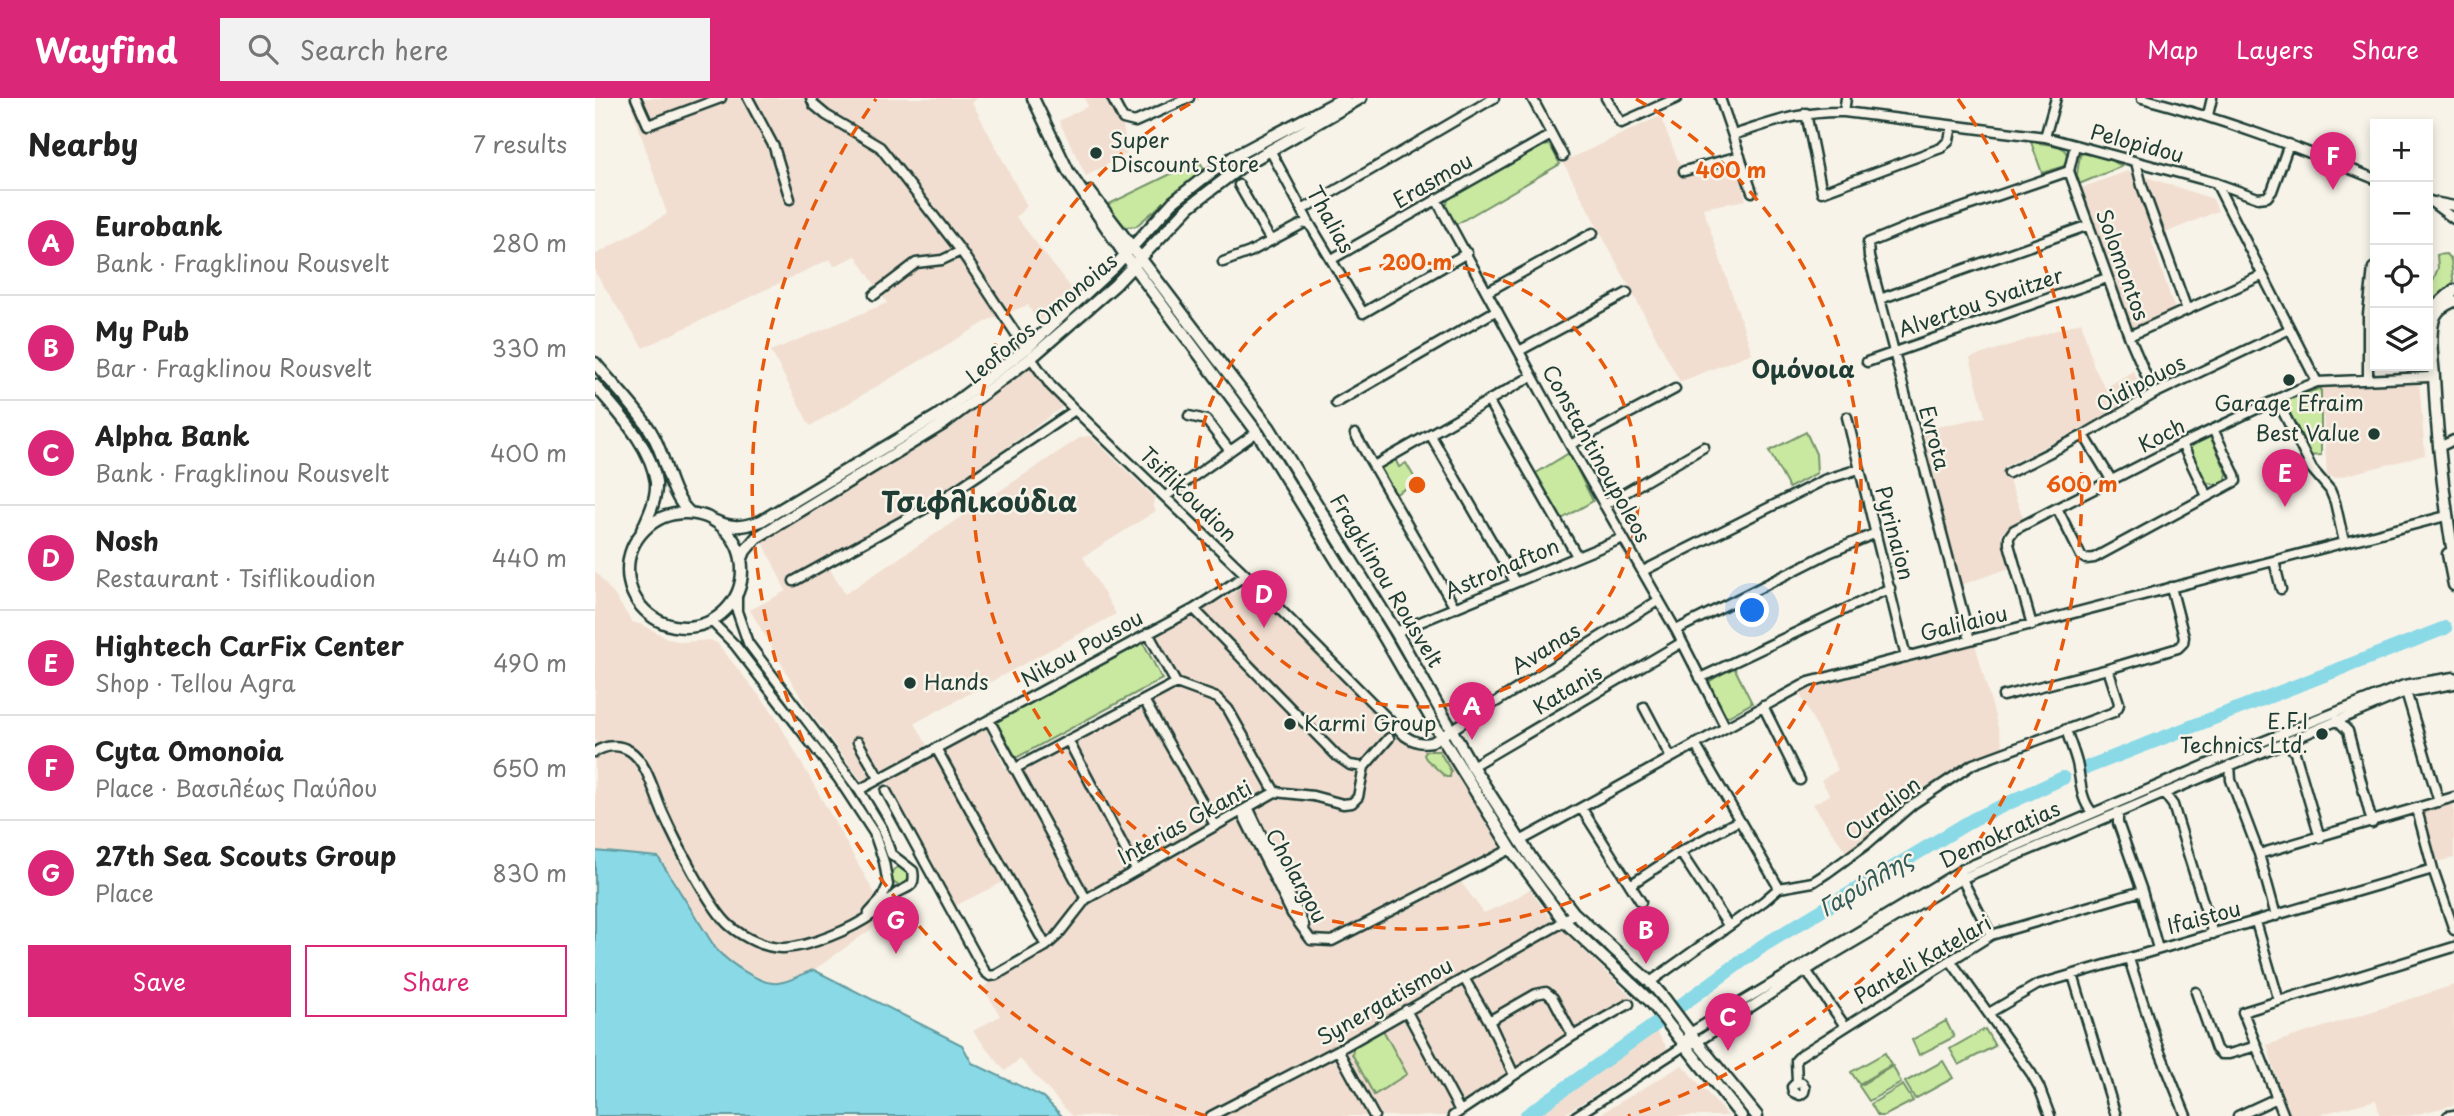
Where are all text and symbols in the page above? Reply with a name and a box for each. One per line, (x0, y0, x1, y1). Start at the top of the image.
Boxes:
search box (220, 18, 710, 81)
text: Wayfind (35, 24, 178, 74)
icon: search (244, 30, 282, 68)
text: Search here (300, 30, 448, 69)
text: Map (2147, 31, 2198, 67)
text: Layers (2236, 31, 2313, 67)
text: Share (2351, 31, 2419, 67)
street label: Pelopidou (2087, 114, 2188, 170)
map controls (2370, 119, 2433, 371)
button: + (2370, 119, 2433, 182)
text: Nearby (28, 121, 138, 166)
place label: Super Discount Store (1110, 123, 1259, 179)
text: 7 results (473, 126, 567, 161)
pin: F (2310, 132, 2356, 190)
street label: Erasmou (1386, 144, 1478, 215)
marker: Super Discount Store (1088, 145, 1104, 161)
text: 400 m (1696, 153, 1766, 185)
street label: Thalias (1299, 179, 1364, 259)
button: − (2370, 182, 2433, 245)
street label: Solomontos (2089, 204, 2159, 325)
text: Eurobank (95, 206, 222, 245)
text: A (42, 225, 60, 260)
text: 280 m (492, 225, 567, 260)
street label: Leoforos Omonoias (958, 244, 1124, 391)
text: Bank · Fragklinou Rousvelt (95, 245, 389, 280)
text: 200 m (1382, 245, 1452, 277)
button: locate (2370, 245, 2433, 308)
street label: Alvertou Svaitzer (1893, 258, 2067, 344)
button: layers (2370, 308, 2433, 371)
text: My Pub (95, 311, 189, 350)
text: B (43, 330, 59, 365)
text: 330 m (491, 330, 567, 365)
street label: Oidipouos (2089, 345, 2191, 419)
text: Bar · Fragklinou Rousvelt (95, 350, 372, 385)
district label: Ομόνοια (1751, 350, 1855, 386)
street label: Constantinoupoleos (1535, 358, 1660, 548)
marker: Garage Efraim (2281, 372, 2297, 388)
place label: Garage Efraim (2214, 386, 2364, 418)
street label: Evrota (1912, 402, 1960, 473)
street label: Koch (2132, 409, 2190, 460)
text: Alpha Bank (95, 416, 250, 455)
place label: Best Value (2256, 416, 2360, 448)
marker: Best Value (2366, 426, 2382, 442)
text: C (42, 435, 60, 470)
text: 400 m (490, 435, 567, 470)
street label: Tsiflikoudion (1133, 439, 1245, 548)
pin: E (2262, 449, 2308, 507)
text: Bank · Fragklinou Rousvelt (95, 455, 389, 490)
text: 600 m (2046, 467, 2118, 499)
centre of rings (1405, 473, 1429, 497)
district label: Τσιφλικούδια (881, 479, 1077, 522)
street label: Pyrinaion (1868, 482, 1924, 583)
street label: Fragklinou Rousvelt (1323, 487, 1452, 673)
text: Nosh (95, 521, 159, 560)
street label: Astronafton (1439, 529, 1564, 606)
text: D (42, 540, 60, 575)
text: 440 m (492, 540, 567, 575)
text: Restaurant · Tsiflikoudion (95, 560, 376, 595)
pin: D (1241, 570, 1287, 628)
your location (1735, 593, 1769, 627)
street label: Galilaiou (1916, 596, 2011, 648)
street label: Nikou Pousou (1014, 600, 1148, 694)
street label: Avanas (1504, 613, 1586, 681)
text: Hightech CarFix Center (95, 626, 404, 665)
text: E (44, 645, 58, 680)
text: 490 m (493, 645, 567, 680)
street label: Katanis (1526, 655, 1608, 721)
text: Shop · Tellou Agra (95, 665, 296, 700)
place label: Hands (924, 665, 989, 697)
marker: Hands (902, 675, 918, 691)
pin: A (1449, 682, 1495, 740)
place label: E.F.I Technics Ltd. (2180, 704, 2308, 760)
place label: Karmi Group (1304, 706, 1436, 738)
marker: Karmi Group (1282, 716, 1298, 732)
marker: E.F.I Technics Ltd. (2314, 726, 2330, 742)
text: Cyta Omonoia (95, 731, 284, 770)
text: F (44, 750, 58, 785)
text: 650 m (492, 750, 567, 785)
street label: Ouralion (1837, 767, 1927, 847)
text: Place · Βασιλέως Παύλου (95, 770, 377, 805)
street label: Interias Gkanti (1111, 771, 1257, 872)
street label: Demokratias (1934, 791, 2065, 875)
street label: Cholargou (1259, 822, 1337, 928)
text: 27th Sea Scouts Group (95, 836, 396, 875)
water label: Γαρύλλης (1811, 840, 1921, 925)
text: G (42, 855, 60, 890)
text: 830 m (492, 855, 567, 890)
text: Place (95, 875, 154, 910)
street label: Ifaistou (2163, 891, 2244, 941)
pin: G (873, 896, 919, 954)
pin: B (1623, 906, 1669, 964)
street label: Panteli Katelari (1847, 906, 1997, 1011)
button: Save (28, 945, 291, 1017)
button: Share (305, 945, 567, 1017)
street label: Synergatismou (1310, 948, 1458, 1052)
pin: C (1705, 993, 1751, 1051)

